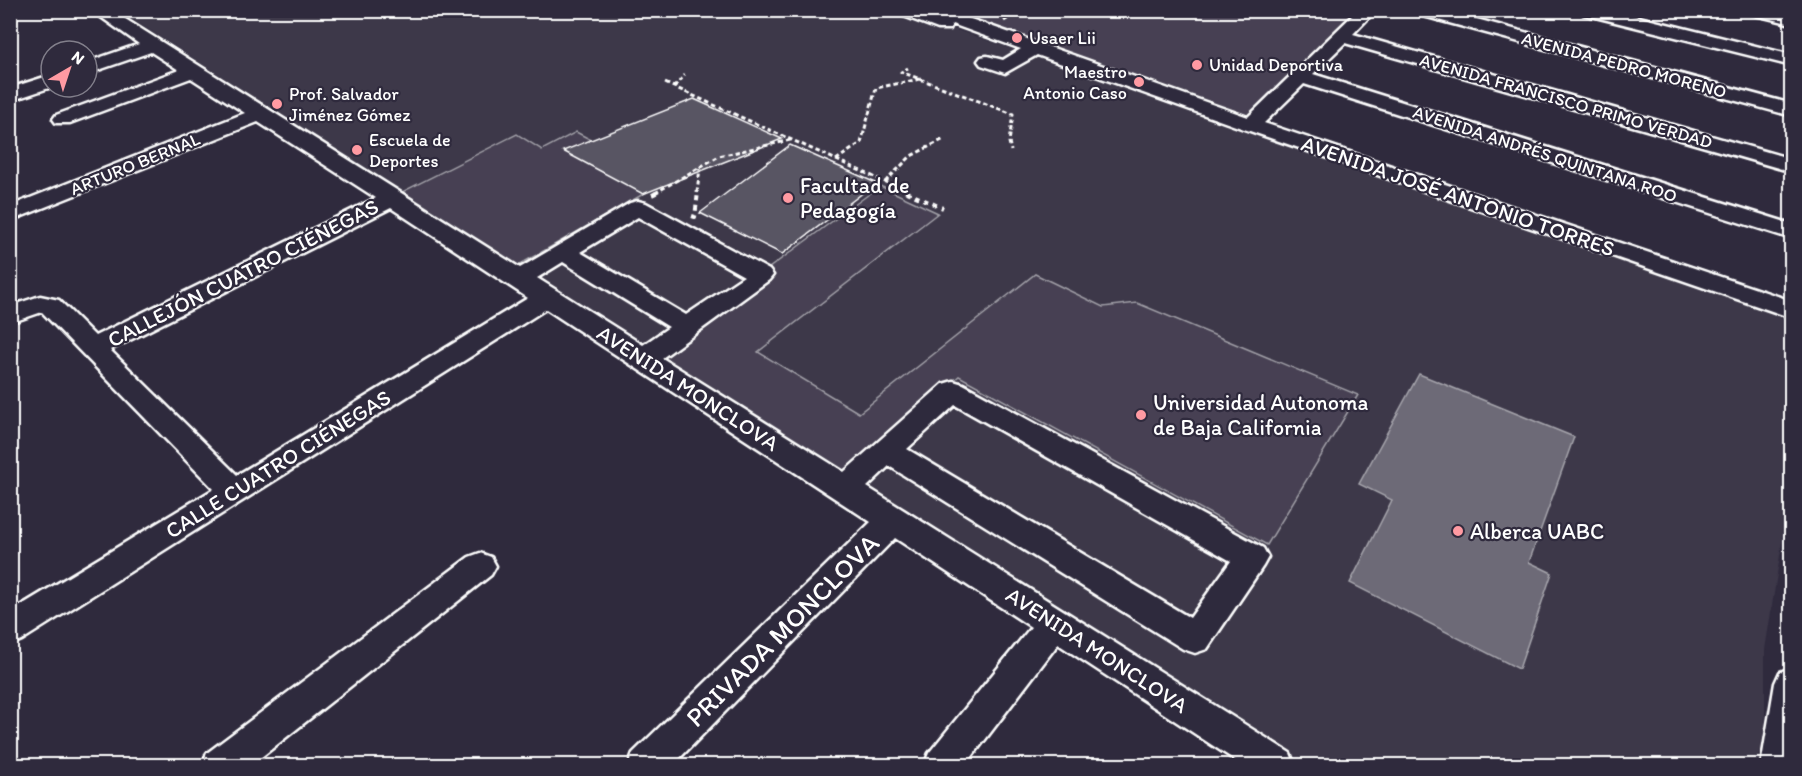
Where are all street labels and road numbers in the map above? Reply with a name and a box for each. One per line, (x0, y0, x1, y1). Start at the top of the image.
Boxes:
street label: AVENIDA PEDRO MORENO (1519, 27, 1729, 103)
street label: AVENIDA FRANCISCO PRIMO VERDAD (1417, 49, 1715, 153)
street label: AVENIDA ANDRÉS QUINTANA ROO (1410, 101, 1680, 207)
street label: ARTURO BERNAL (67, 128, 203, 200)
street label: AVENIDA JOSÉ ANTONIO TORRES (1298, 130, 1618, 262)
street label: CALLEJÓN CUATRO CIÉNEGAS (103, 193, 383, 353)
street label: AVENIDA MONCLOVA (592, 319, 784, 457)
street label: CALLE CUATRO CIÉNEGAS (160, 384, 396, 544)
street label: PRIVADA MONCLOVA (678, 526, 886, 734)
street label: AVENIDA MONCLOVA (1001, 581, 1193, 719)

